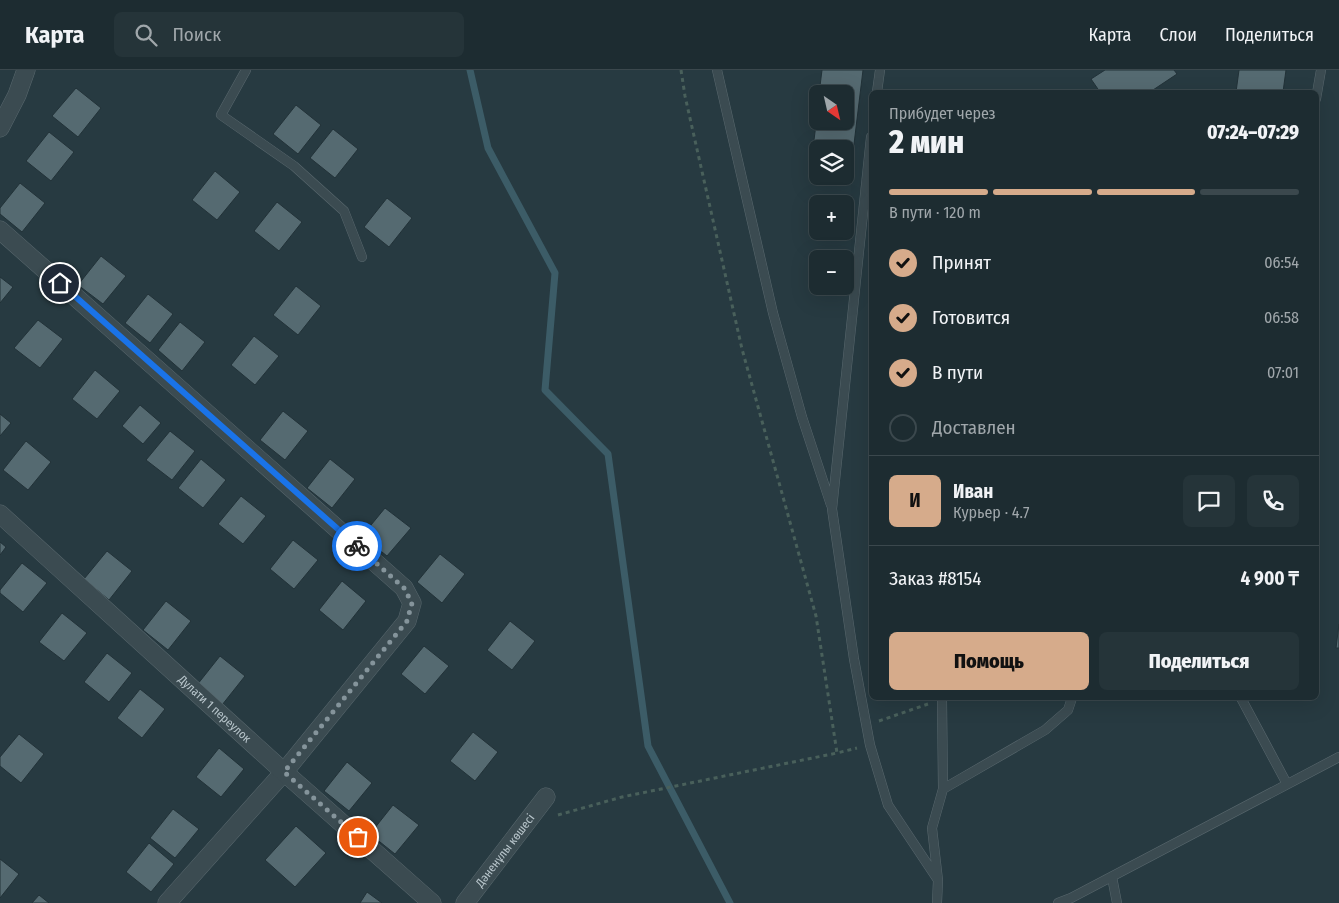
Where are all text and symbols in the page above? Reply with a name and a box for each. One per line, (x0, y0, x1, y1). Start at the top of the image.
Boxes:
search box (114, 12, 464, 57)
text: Карта (25, 21, 84, 49)
icon: search (132, 21, 160, 49)
text: Поиск (172, 23, 221, 46)
text: Карта (1088, 24, 1131, 46)
text: Слои (1159, 24, 1197, 46)
text: Поделиться (1225, 24, 1314, 46)
north arrow (809, 85, 854, 130)
map controls (809, 85, 854, 295)
text: Прибудет через (889, 104, 996, 123)
text: 07:24–07:29 (1207, 121, 1299, 144)
text: 2 мин (889, 123, 964, 161)
button: layers (809, 140, 854, 185)
button: + (809, 195, 854, 240)
text: В пути · 120 m (889, 203, 981, 222)
icon: check (889, 249, 917, 277)
button: − (809, 250, 854, 295)
text: Принят (932, 251, 991, 274)
text: 06:54 (1264, 253, 1299, 272)
pin (39, 262, 81, 304)
icon: home (46, 269, 74, 297)
icon: check (889, 304, 917, 332)
text: Готовится (932, 306, 1010, 329)
text: 06:58 (1264, 308, 1299, 327)
icon: check (889, 359, 917, 387)
text: В пути (932, 361, 983, 384)
text: 07:01 (1267, 363, 1299, 382)
text: Доставлен (932, 416, 1016, 439)
button: chat (1183, 475, 1235, 527)
button: phone (1247, 475, 1299, 527)
text: Иван (953, 480, 993, 503)
text: И (909, 489, 921, 512)
text: Курьер · 4.7 (953, 503, 1029, 522)
courier (332, 521, 382, 571)
icon: bike (343, 532, 371, 560)
text: Заказ #8154 (889, 567, 982, 590)
text: 4 900 ₸ (1240, 567, 1299, 590)
button: Помощь (889, 632, 1089, 690)
button: Поделиться (1099, 632, 1299, 690)
street label: Дулати 1 переулок (175, 672, 254, 746)
street label: Дәненұлы көшесі (472, 811, 537, 891)
pin (337, 816, 379, 858)
icon: bag (344, 823, 372, 851)

